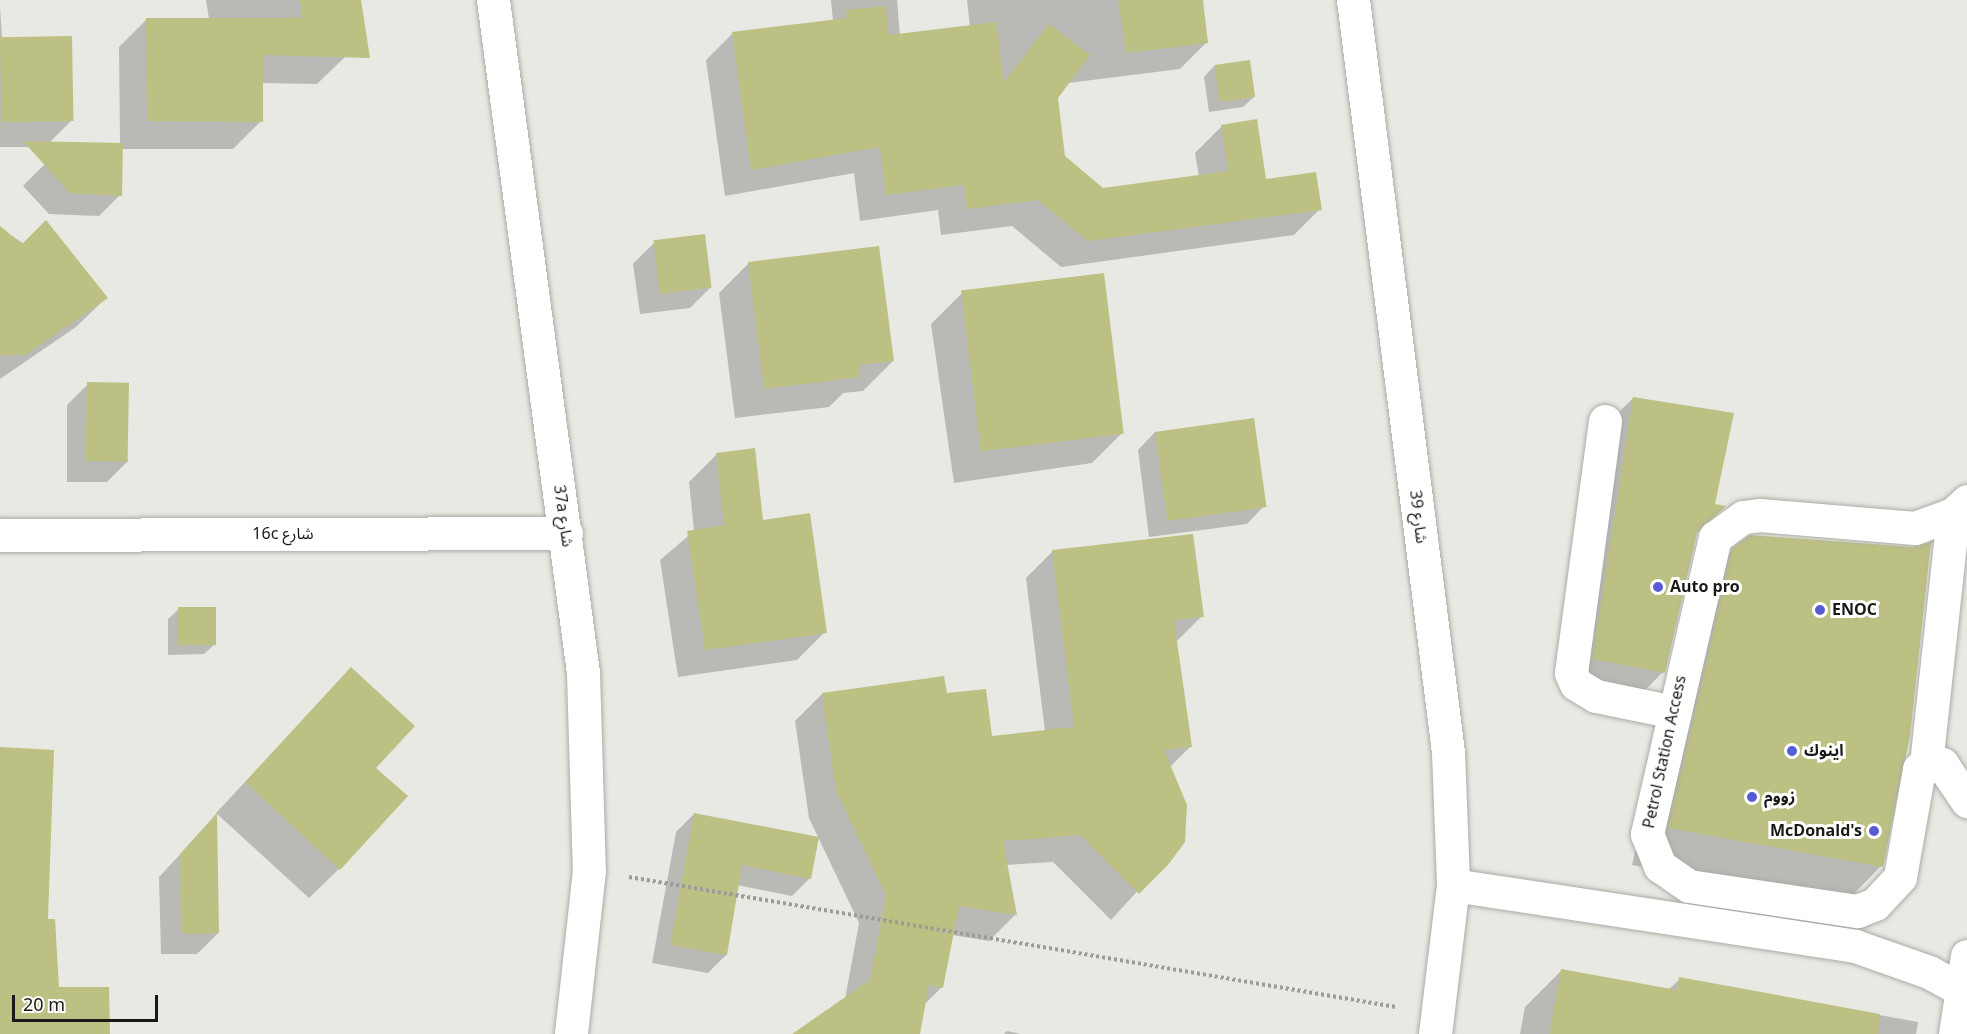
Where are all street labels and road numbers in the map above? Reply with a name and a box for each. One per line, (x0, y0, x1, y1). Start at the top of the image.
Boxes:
street label: 37a شارع (549, 484, 577, 548)
street label: شارع 39 (1405, 489, 1431, 545)
street label: 16c شارع (252, 524, 314, 544)
street label: Petrol Station Access (1639, 674, 1691, 830)

